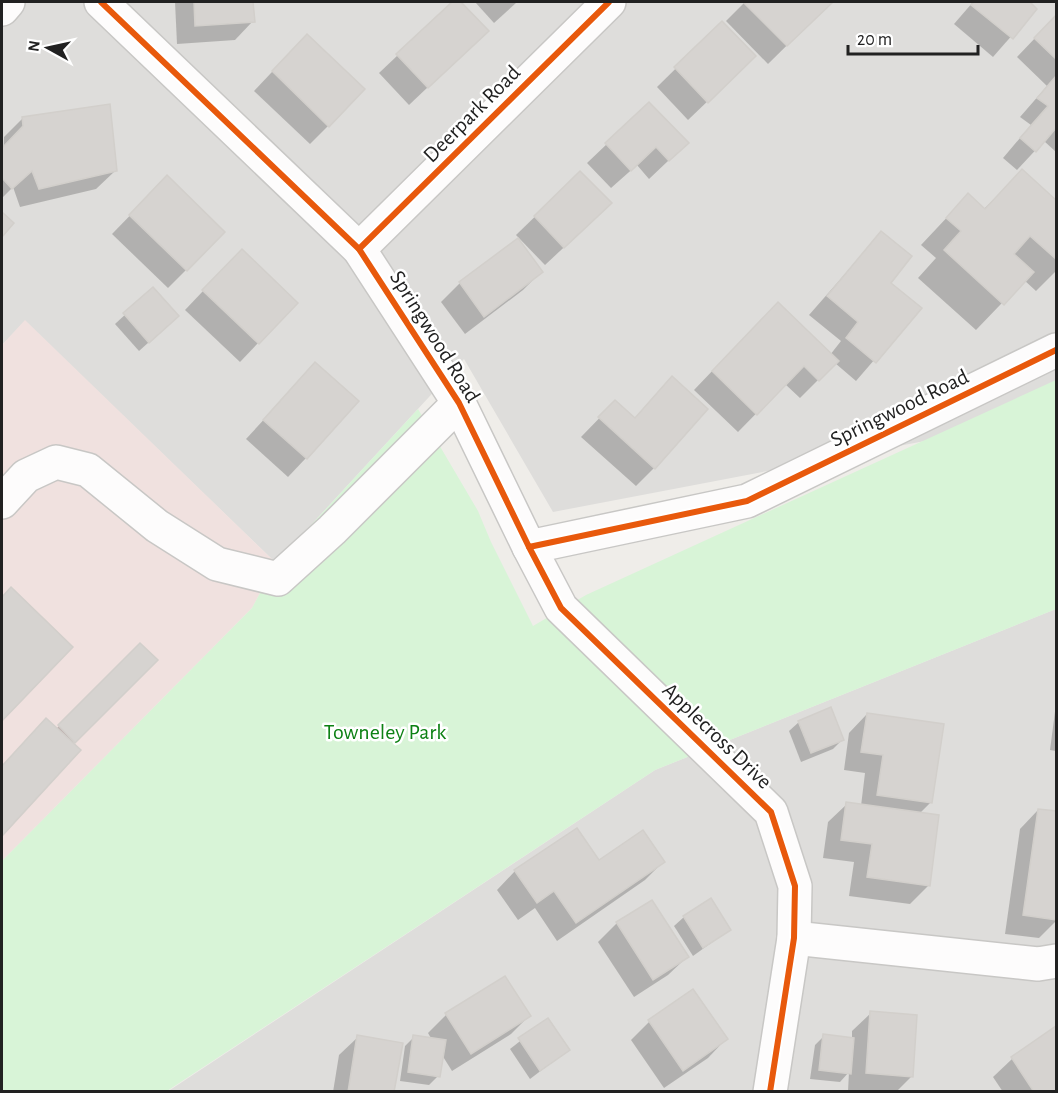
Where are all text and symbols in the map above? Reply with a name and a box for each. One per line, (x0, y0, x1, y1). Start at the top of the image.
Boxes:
north arrow (18, 18, 78, 78)
scale bar (848, 18, 978, 56)
text: 20 m (857, 31, 892, 49)
text: N (25, 39, 43, 53)
street label: Deerpark Road (419, 61, 524, 166)
street label: Springwood Road (386, 267, 484, 406)
street label: Springwood Road (827, 365, 972, 451)
street label: Applecross Drive (659, 678, 776, 793)
park label: Towneley Park (324, 721, 446, 743)

